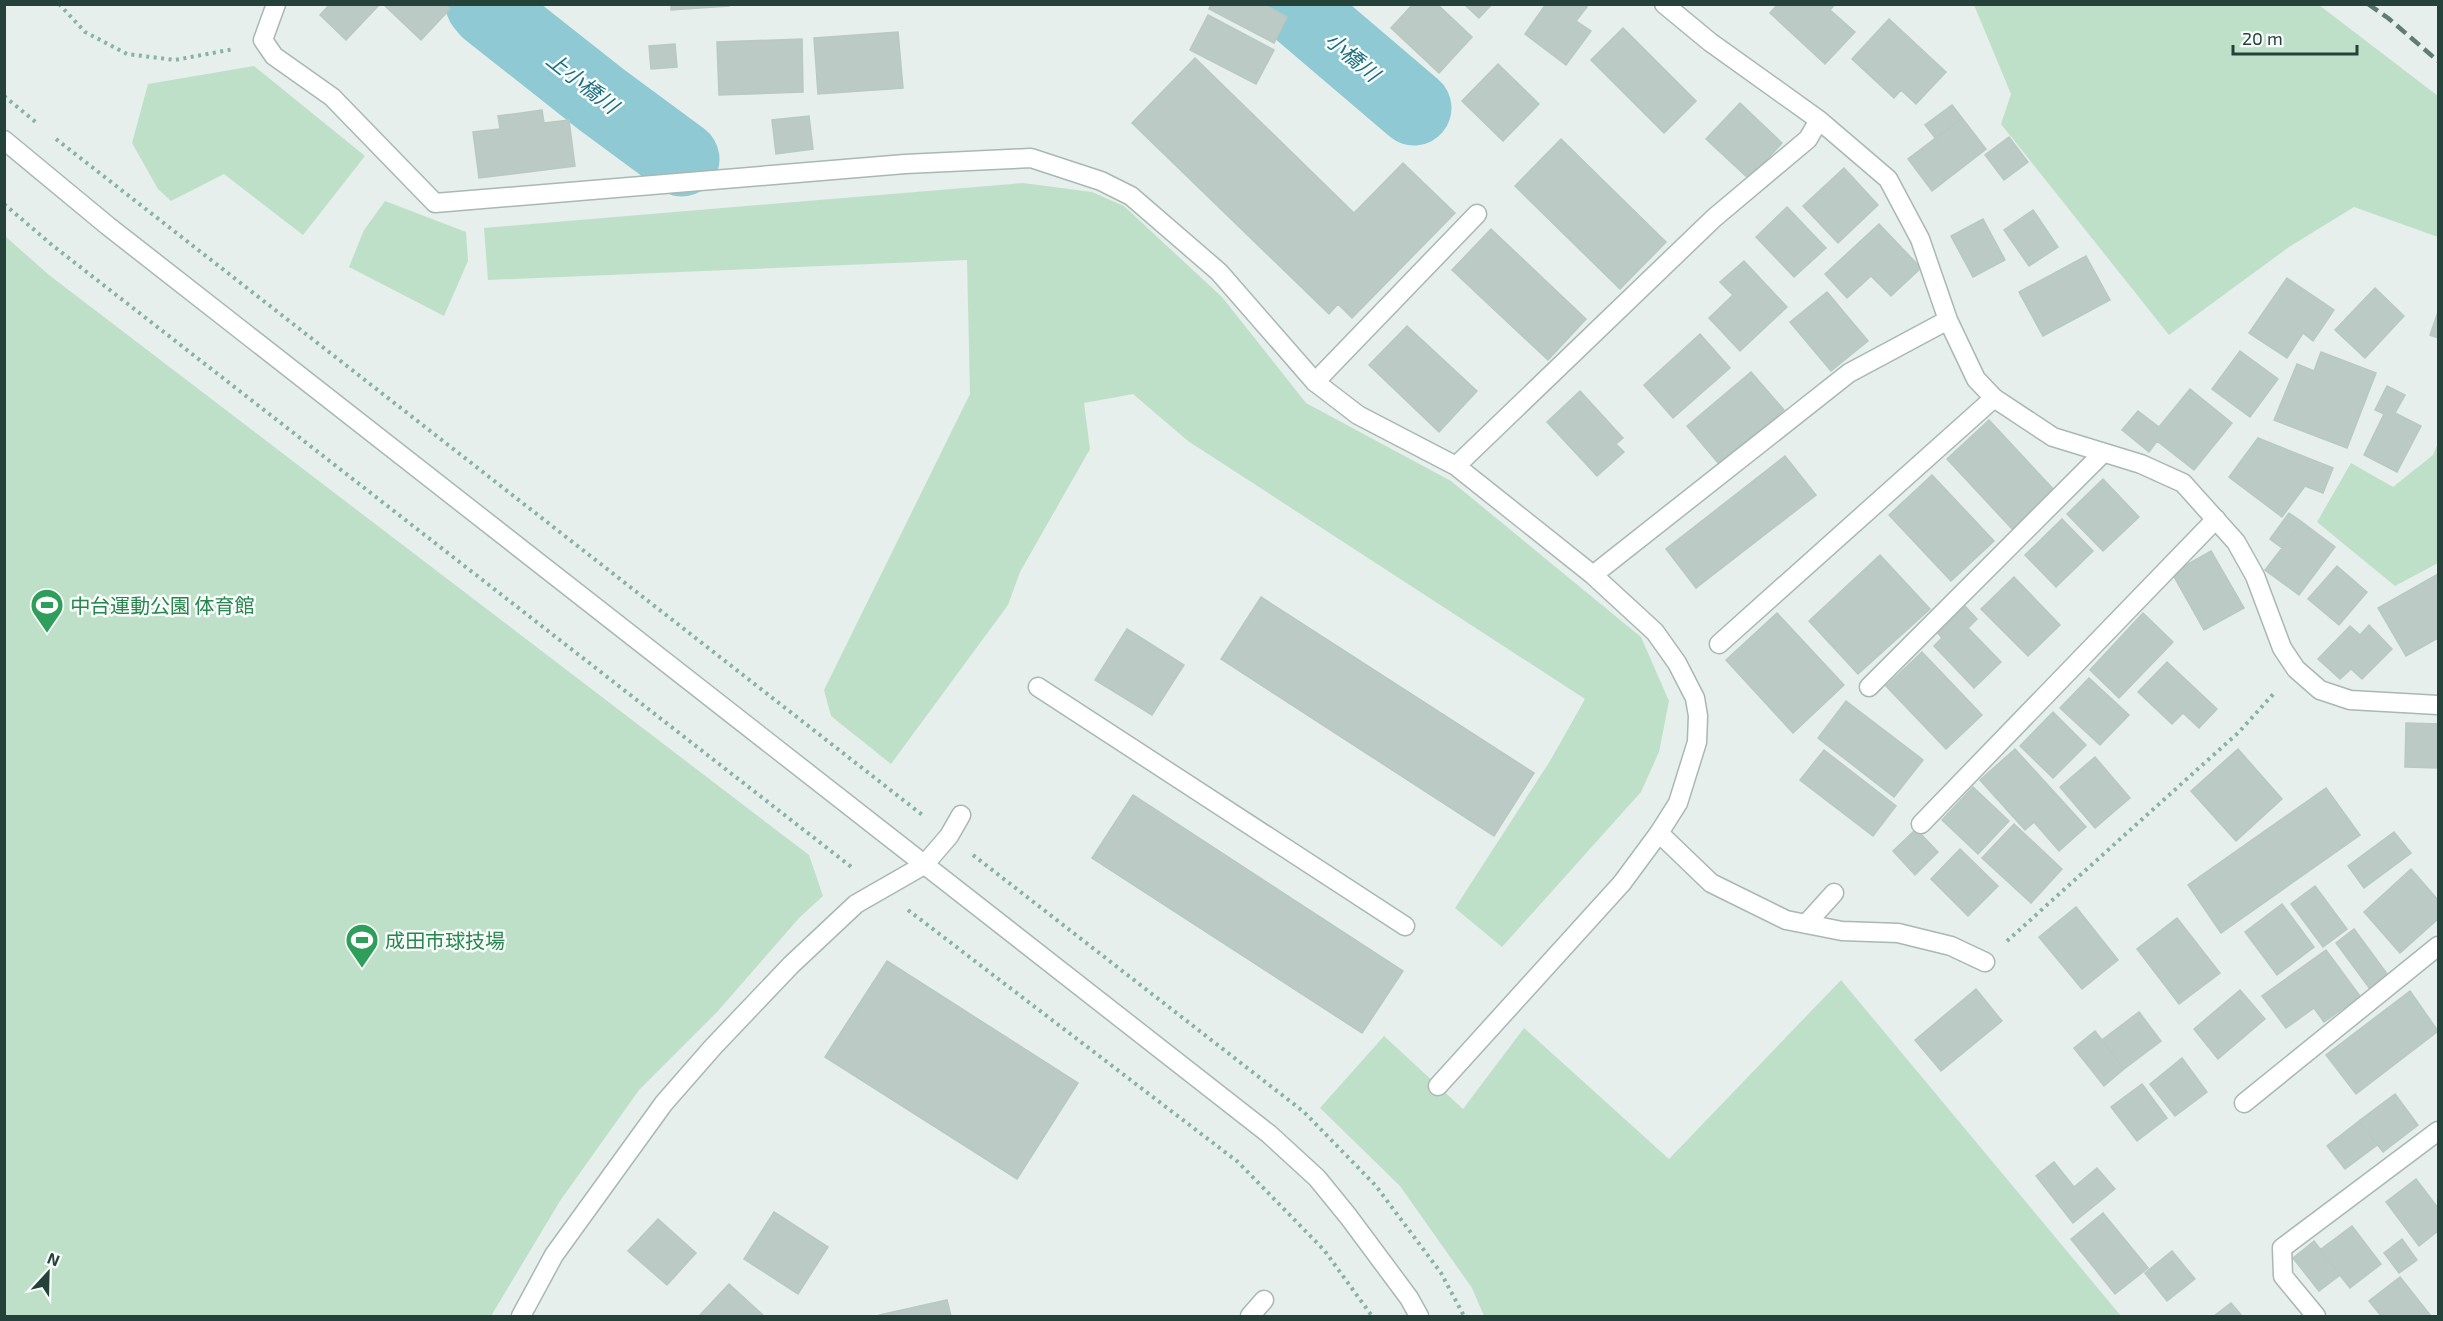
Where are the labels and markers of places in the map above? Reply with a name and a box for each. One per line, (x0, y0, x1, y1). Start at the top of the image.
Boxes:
sports icon: 中台運動公園 体育館 (29, 587, 65, 634)
place label: 中台運動公園 体育館 (70, 593, 254, 617)
sports icon: 成田市球技場 (344, 922, 380, 969)
place label: 成田市球技場 (385, 928, 505, 952)

